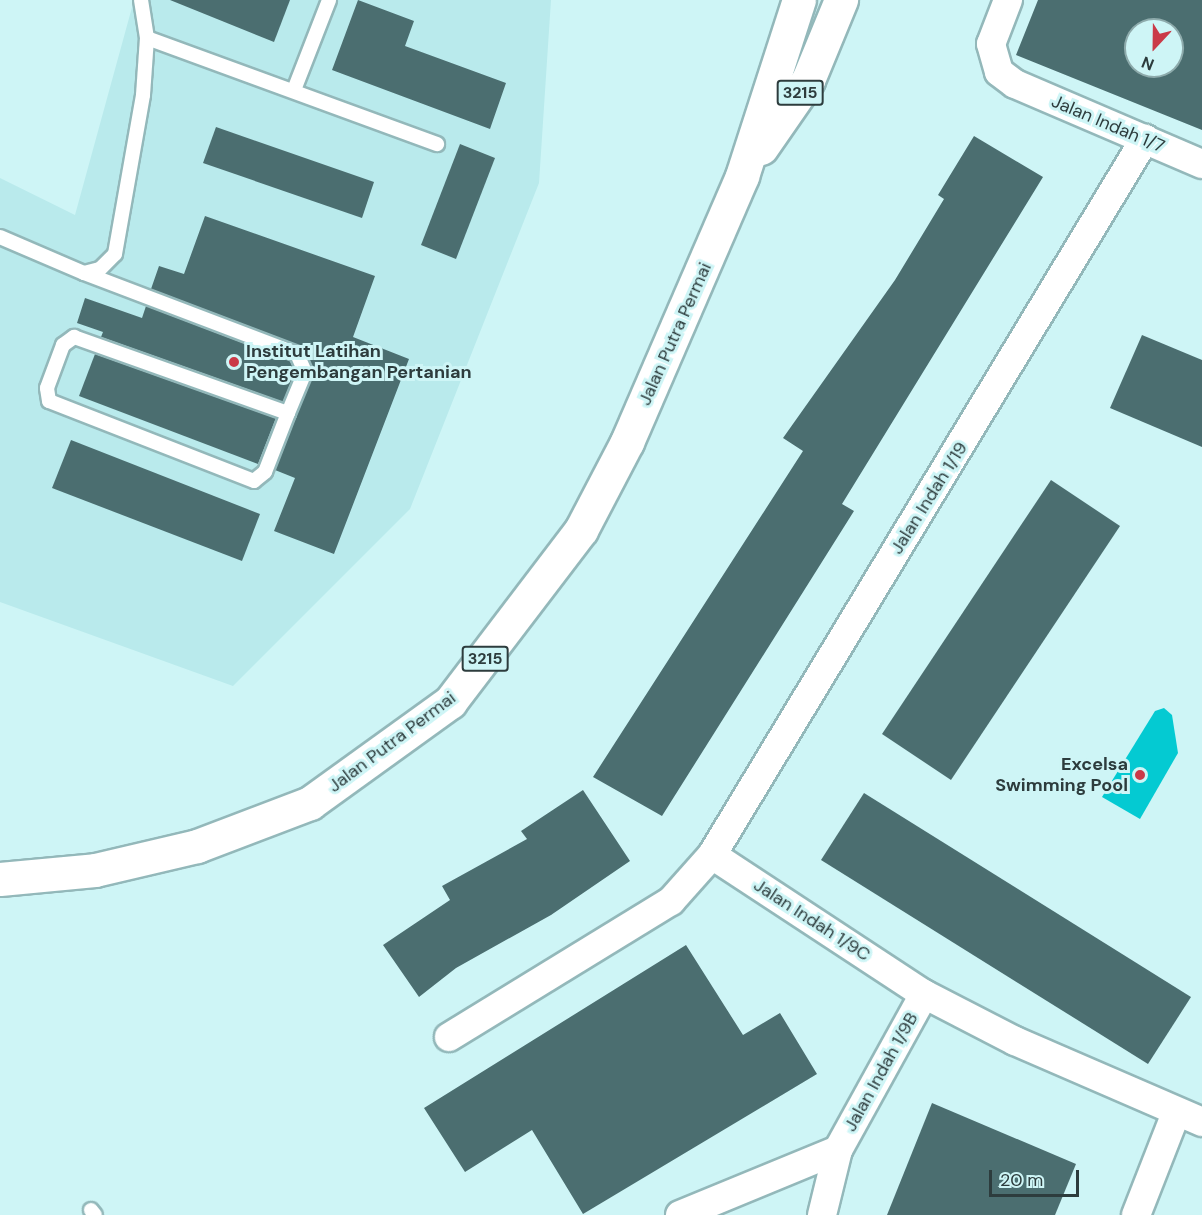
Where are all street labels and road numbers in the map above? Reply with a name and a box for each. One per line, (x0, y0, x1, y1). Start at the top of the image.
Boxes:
road number: 3215 (776, 80, 824, 106)
street label: Jalan Indah 1/7 (1048, 90, 1168, 158)
street label: Jalan Putra Permai (634, 259, 716, 409)
street label: Jalan Indah 1/19 (886, 438, 972, 558)
road number: 3215 (461, 646, 509, 672)
street label: Jalan Putra Permai (324, 687, 460, 797)
street label: Jalan Indah 1/9C (750, 874, 874, 966)
street label: Jalan Indah 1/9B (839, 1009, 923, 1135)

